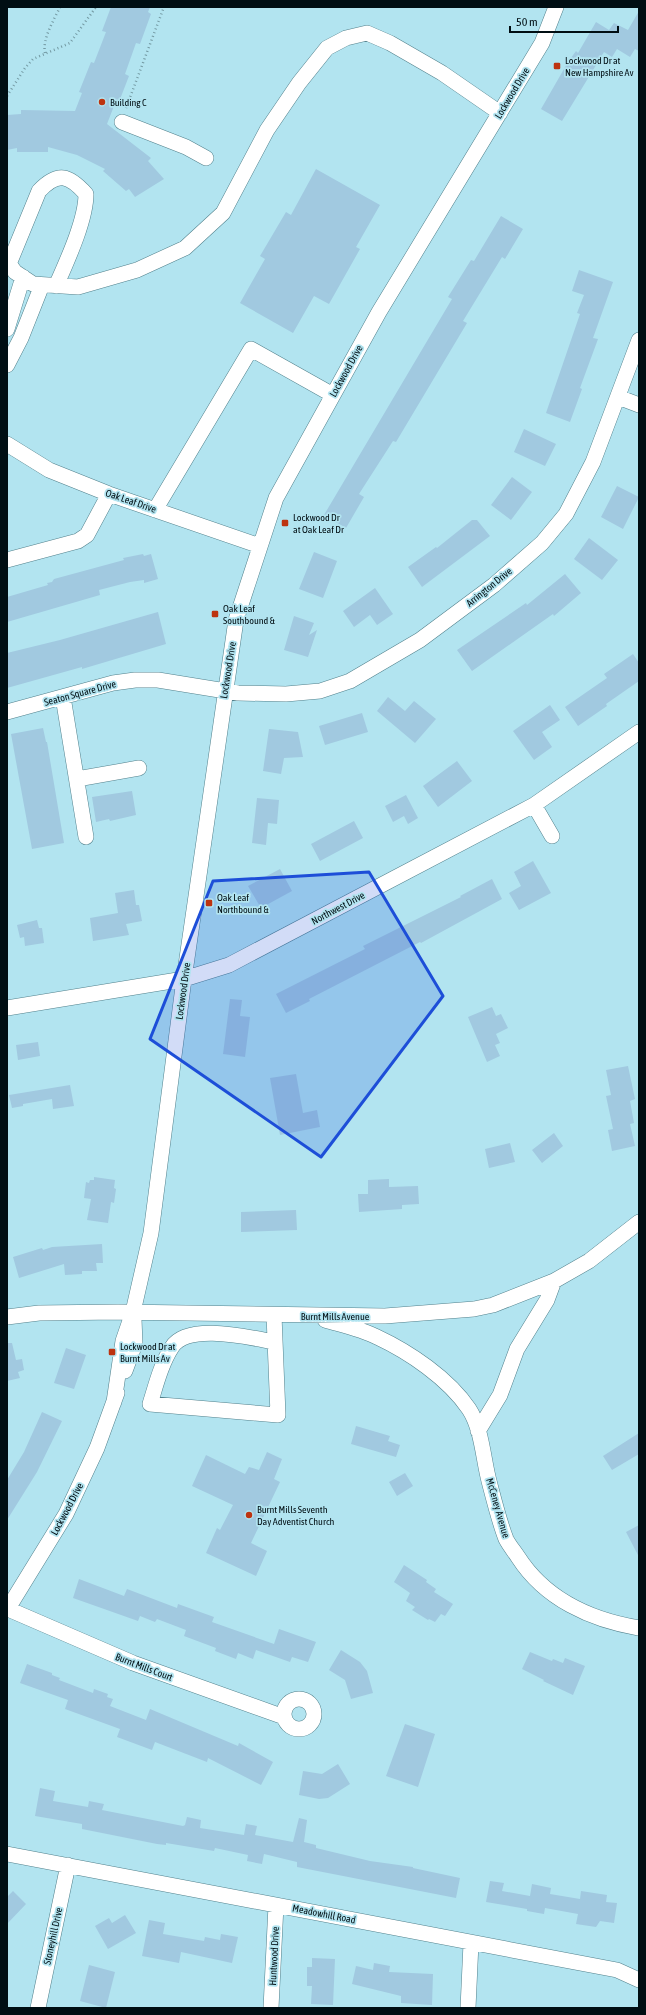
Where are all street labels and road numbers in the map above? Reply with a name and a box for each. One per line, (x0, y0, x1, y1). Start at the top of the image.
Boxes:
street label: Lockwood Drive (492, 65, 532, 120)
street label: Lockwood Drive (327, 343, 365, 399)
street label: Oak Leaf Drive (104, 487, 158, 515)
street label: Arrington Drive (464, 565, 514, 609)
street label: Lockwood Drive (218, 640, 238, 699)
street label: Seaton Square Drive (43, 678, 118, 708)
street label: Northwest Drive (309, 889, 367, 927)
street label: Lockwood Drive (174, 961, 193, 1020)
street label: Burnt Mills Avenue (301, 1311, 370, 1322)
street label: McCeney Avenue (484, 1477, 512, 1540)
street label: Lockwood Drive (49, 1481, 86, 1537)
street label: Burnt Mills Court (114, 1651, 174, 1683)
street label: Meadowhill Road (291, 1902, 357, 1926)
street label: Stoneyhill Drive (42, 1906, 65, 1966)
street label: Huntwood Drive (267, 1926, 281, 1986)

